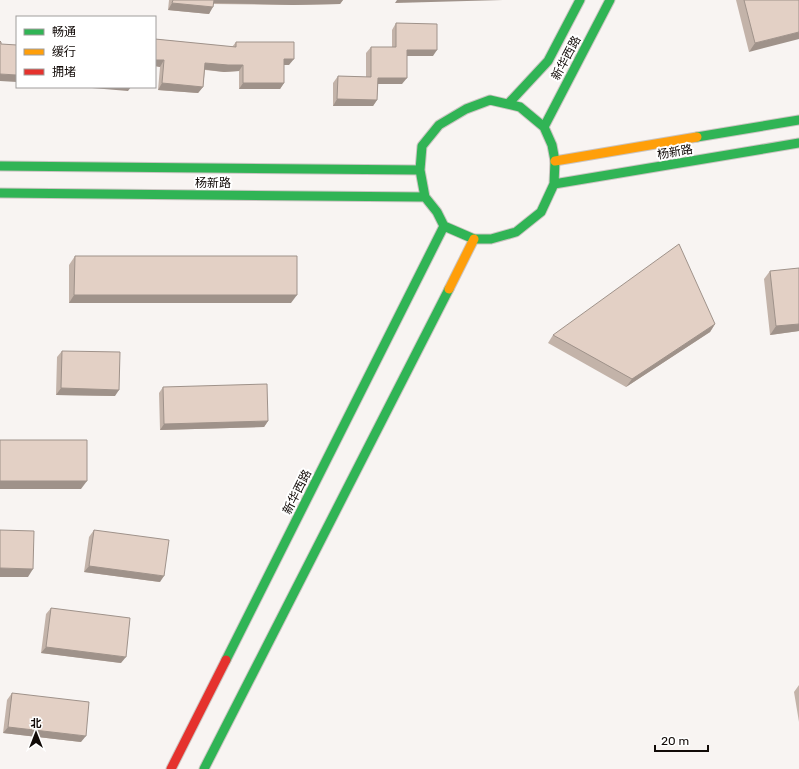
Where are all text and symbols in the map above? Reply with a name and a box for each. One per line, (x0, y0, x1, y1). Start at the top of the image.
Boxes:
legend (16, 16, 156, 88)
text: 畅通 (52, 25, 76, 39)
street label: 新华西路 (549, 34, 583, 82)
text: 缓行 (52, 45, 76, 59)
text: 拥堵 (52, 65, 76, 79)
street label: 杨新路 (656, 142, 694, 162)
street label: 杨新路 (195, 176, 231, 190)
street label: 新华西路 (280, 467, 314, 517)
north arrow (16, 713, 56, 753)
text: 北 (31, 717, 42, 730)
scale bar (655, 727, 708, 753)
text: 20 m (661, 734, 689, 748)

